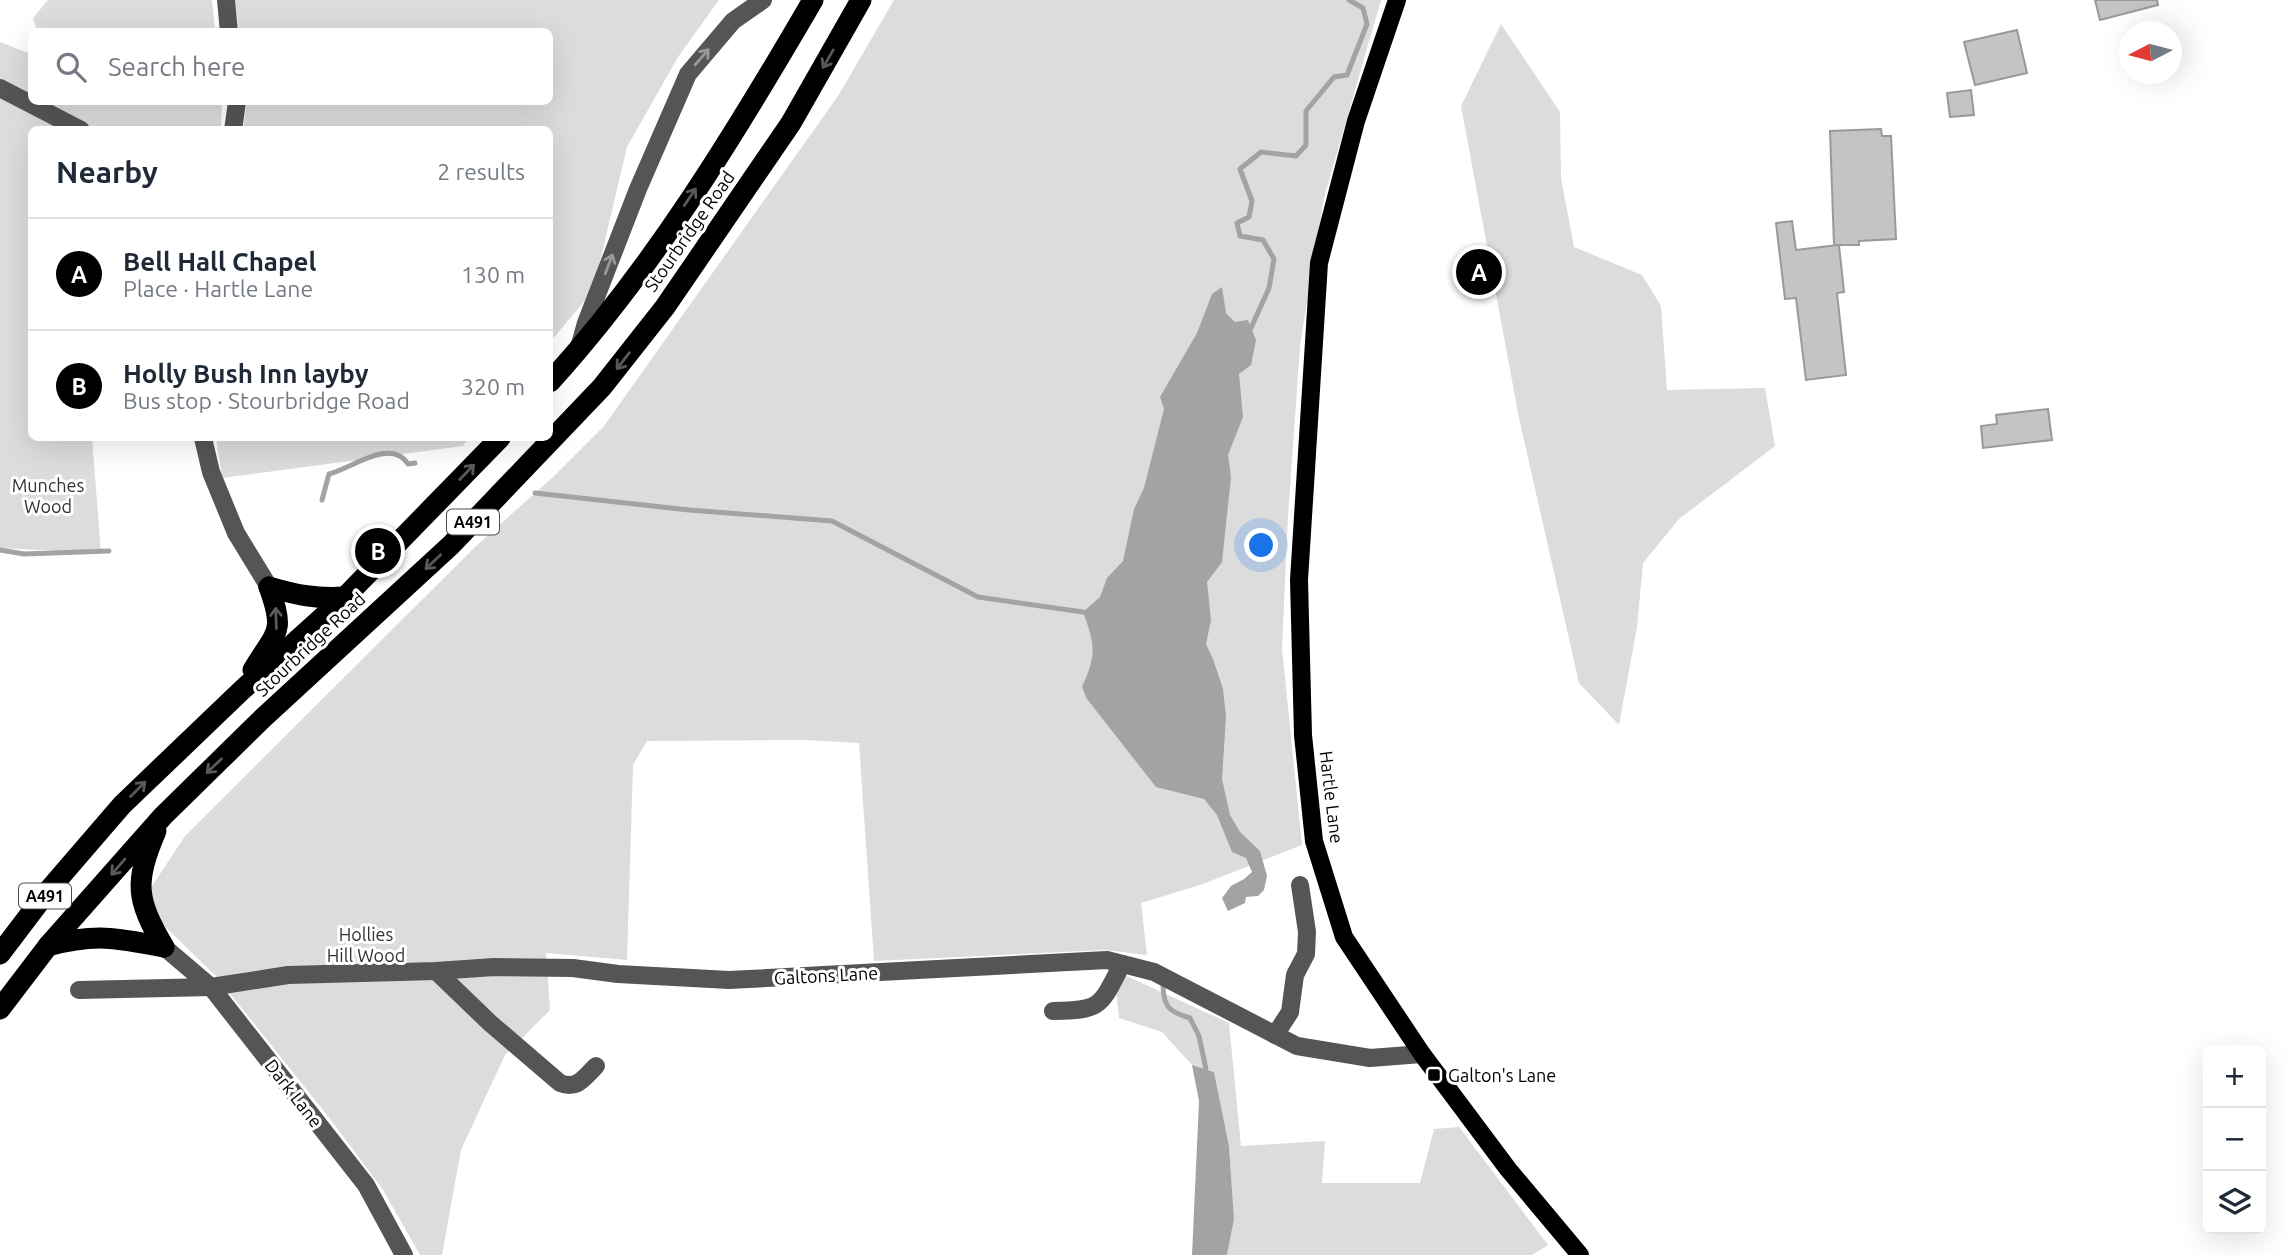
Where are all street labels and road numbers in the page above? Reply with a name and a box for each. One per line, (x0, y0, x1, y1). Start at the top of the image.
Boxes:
street label: Stourbridge Road (640, 167, 738, 295)
road number: A491 (447, 509, 499, 534)
street label: Stourbridge Road (251, 588, 369, 700)
street label: Hartle Lane (1316, 750, 1348, 844)
road number: A491 (19, 884, 71, 908)
street label: Galtons Lane (773, 962, 879, 988)
street label: Dark Lane (261, 1055, 327, 1131)

